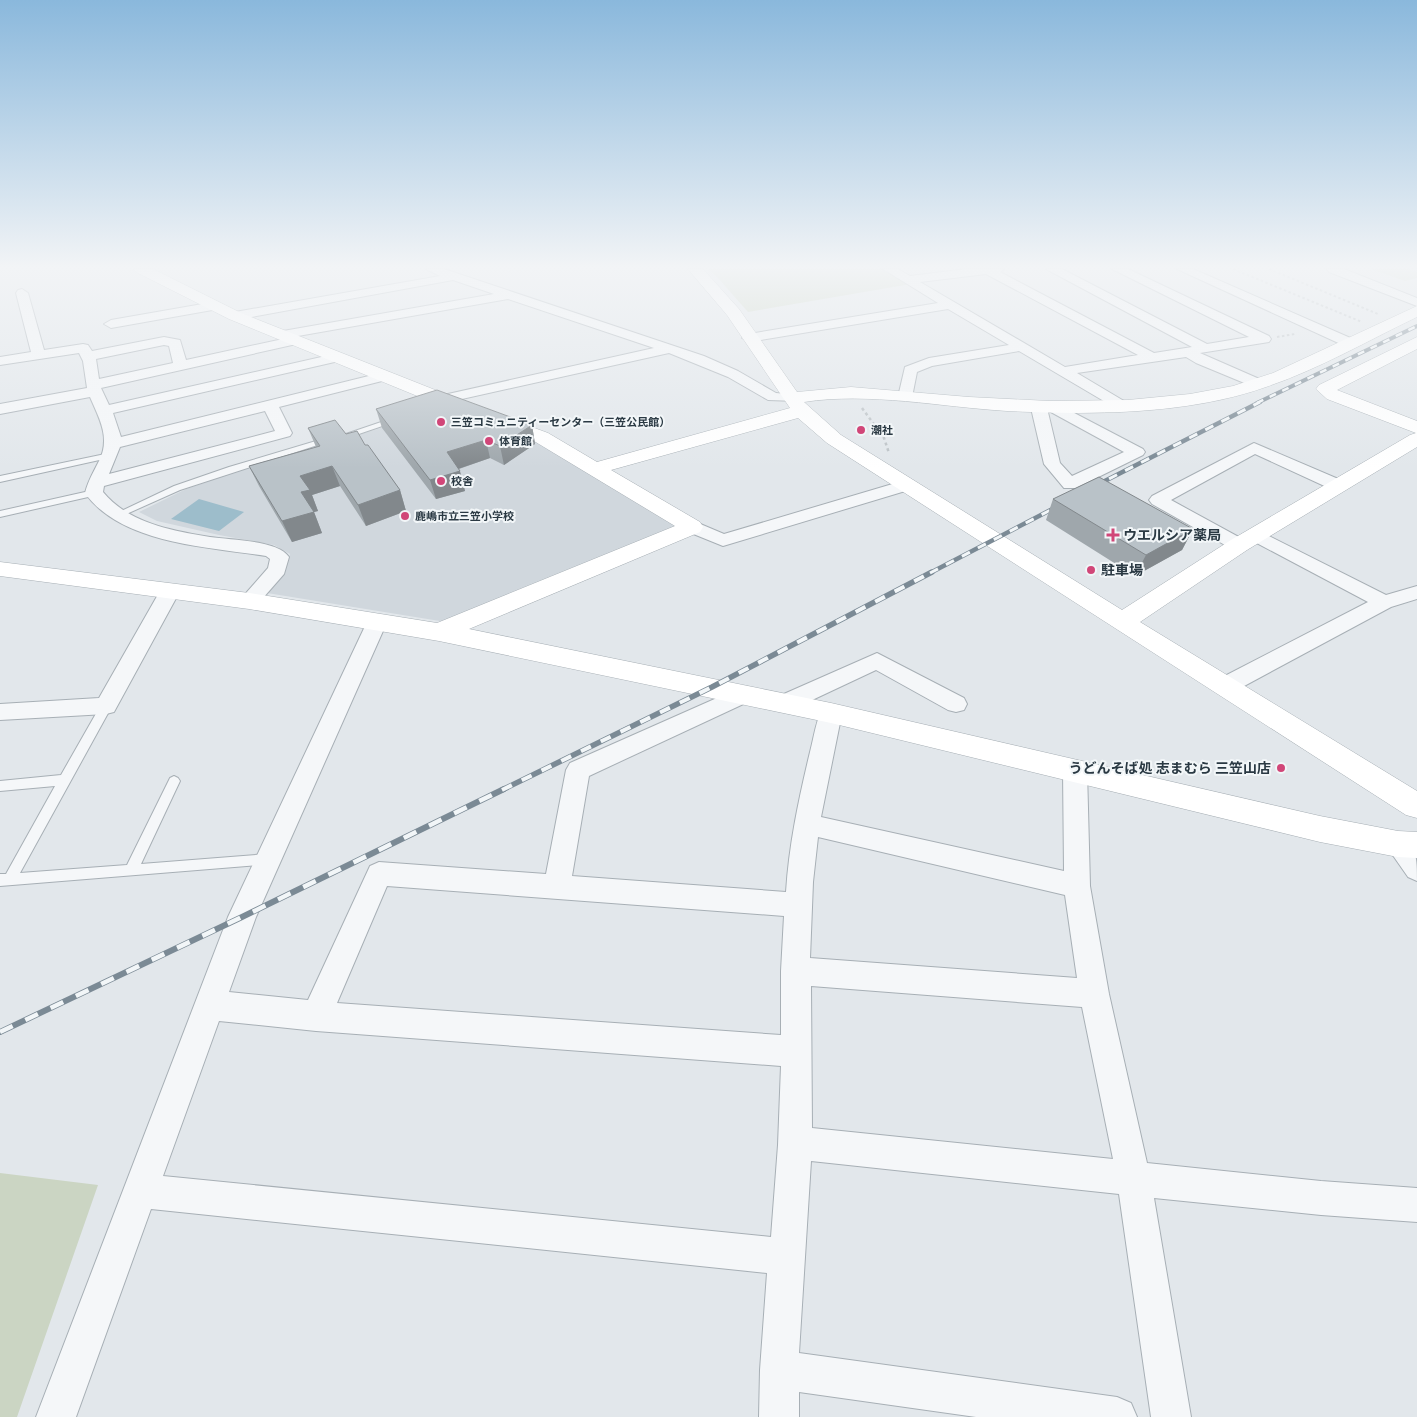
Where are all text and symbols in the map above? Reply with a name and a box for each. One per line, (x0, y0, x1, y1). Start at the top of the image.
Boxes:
place label: 三笠コミュニティーセンター（三笠公民館） (451, 415, 670, 429)
marker: 三笠コミュニティーセンター（三笠公民館） (435, 416, 447, 428)
place label: 潮社 (871, 423, 893, 437)
marker: 潮社 (855, 424, 867, 436)
place label: 体育館 (499, 434, 532, 448)
marker: 体育館 (483, 435, 495, 447)
place label: 校舎 (451, 474, 474, 488)
marker: 校舎 (435, 475, 447, 487)
place label: 鹿嶋市立三笠小学校 (415, 509, 514, 523)
marker: 鹿嶋市立三笠小学校 (399, 510, 411, 522)
place label: ウエルシア薬局 (1123, 526, 1221, 544)
marker: ウエルシア薬局 (1107, 529, 1119, 541)
place label: 駐車場 (1101, 561, 1143, 579)
marker: 駐車場 (1085, 564, 1097, 576)
place label: うどんそば処 志まむら 三笠山店 (1068, 759, 1271, 777)
marker: うどんそば処 志まむら 三笠山店 (1275, 762, 1287, 774)

